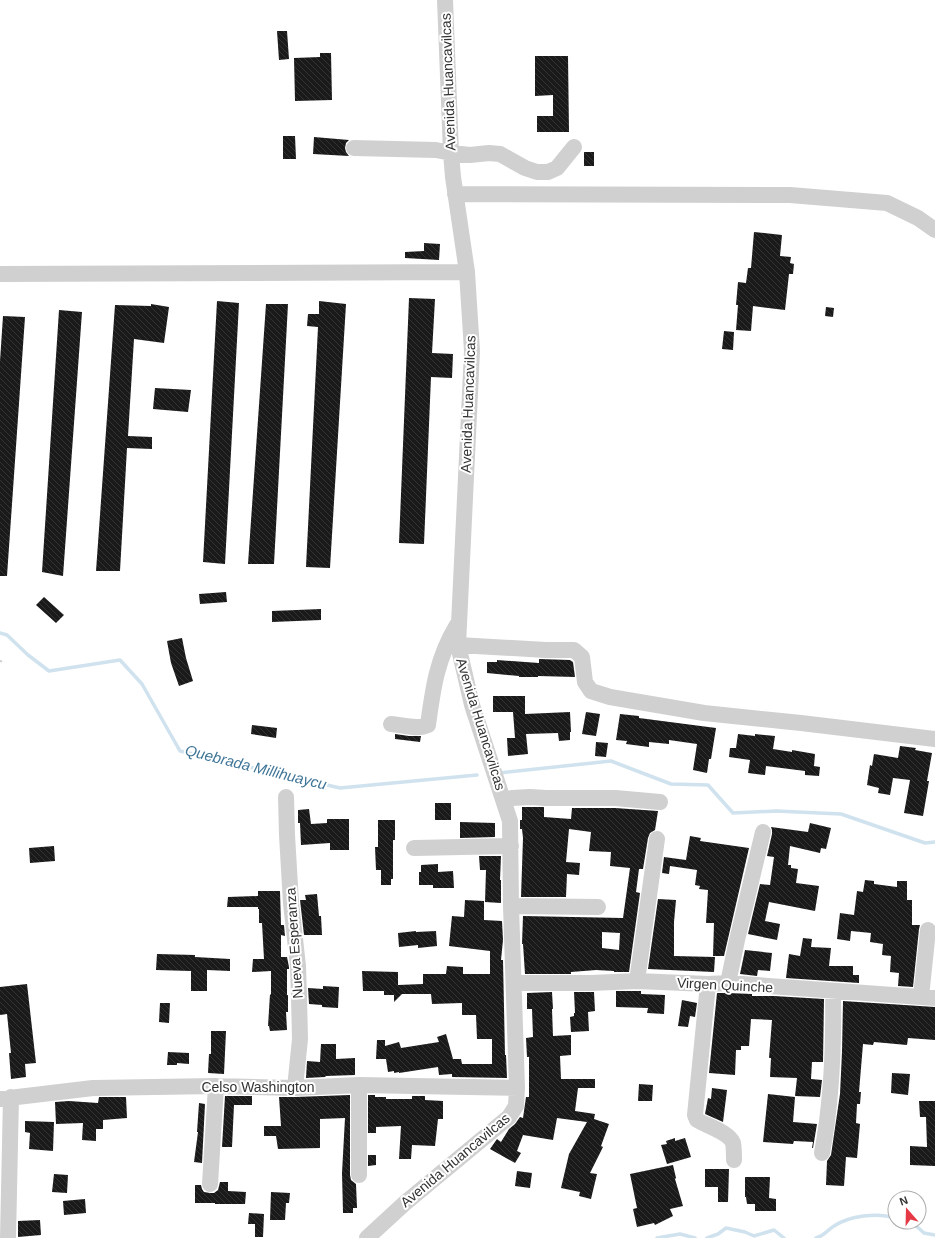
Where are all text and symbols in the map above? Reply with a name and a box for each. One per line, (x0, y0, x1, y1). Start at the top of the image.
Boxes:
street label: Avenida Huancavilcas (438, 13, 458, 151)
street label: Avenida Huancavilcas (458, 335, 478, 473)
street label: Avenida Huancavilcas (453, 656, 509, 792)
water label: Quebrada Millihuaycu (184, 741, 329, 793)
street label: Nueva Esperanza (282, 887, 306, 999)
street label: Virgen Quinche (677, 974, 774, 996)
street label: Celso Washington (201, 1079, 315, 1095)
street label: Avenida Huancavilcas (397, 1110, 513, 1210)
north arrow (887, 1190, 927, 1230)
text: N (898, 1194, 909, 1208)

